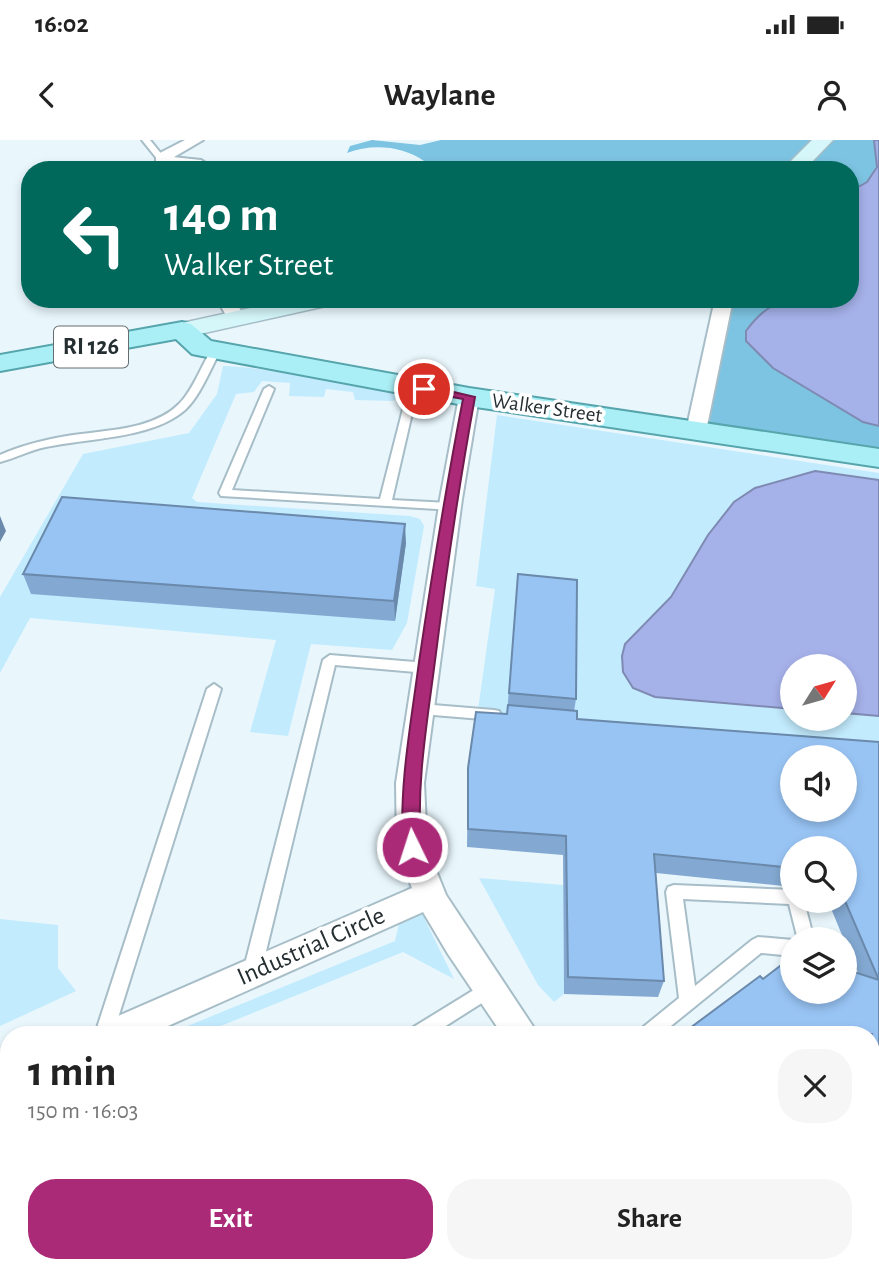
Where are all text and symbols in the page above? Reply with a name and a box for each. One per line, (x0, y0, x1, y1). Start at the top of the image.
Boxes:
text: 16:02 (35, 11, 89, 37)
icon: back (28, 76, 66, 114)
icon: person (813, 76, 851, 114)
text: Waylane (383, 79, 496, 111)
icon: left (49, 189, 140, 280)
text: 140 m (164, 191, 279, 240)
text: Walker Street (164, 249, 333, 281)
road number: RI 126 (54, 327, 128, 368)
pin (394, 359, 454, 419)
icon: arrive (405, 370, 443, 408)
street label: Walker Street (491, 390, 604, 426)
north arrow (780, 654, 858, 732)
map controls (780, 654, 857, 1004)
button: sound (780, 745, 857, 822)
position arrow (375, 810, 449, 884)
button: search (780, 836, 857, 913)
street label: Industrial Circle (233, 902, 389, 990)
button: layers (780, 927, 857, 1004)
button: close (778, 1049, 852, 1123)
text: 1 min (28, 1051, 117, 1093)
text: 150 m · 16:03 (28, 1100, 138, 1123)
button: Exit (28, 1179, 433, 1259)
button: Share (447, 1179, 852, 1259)

